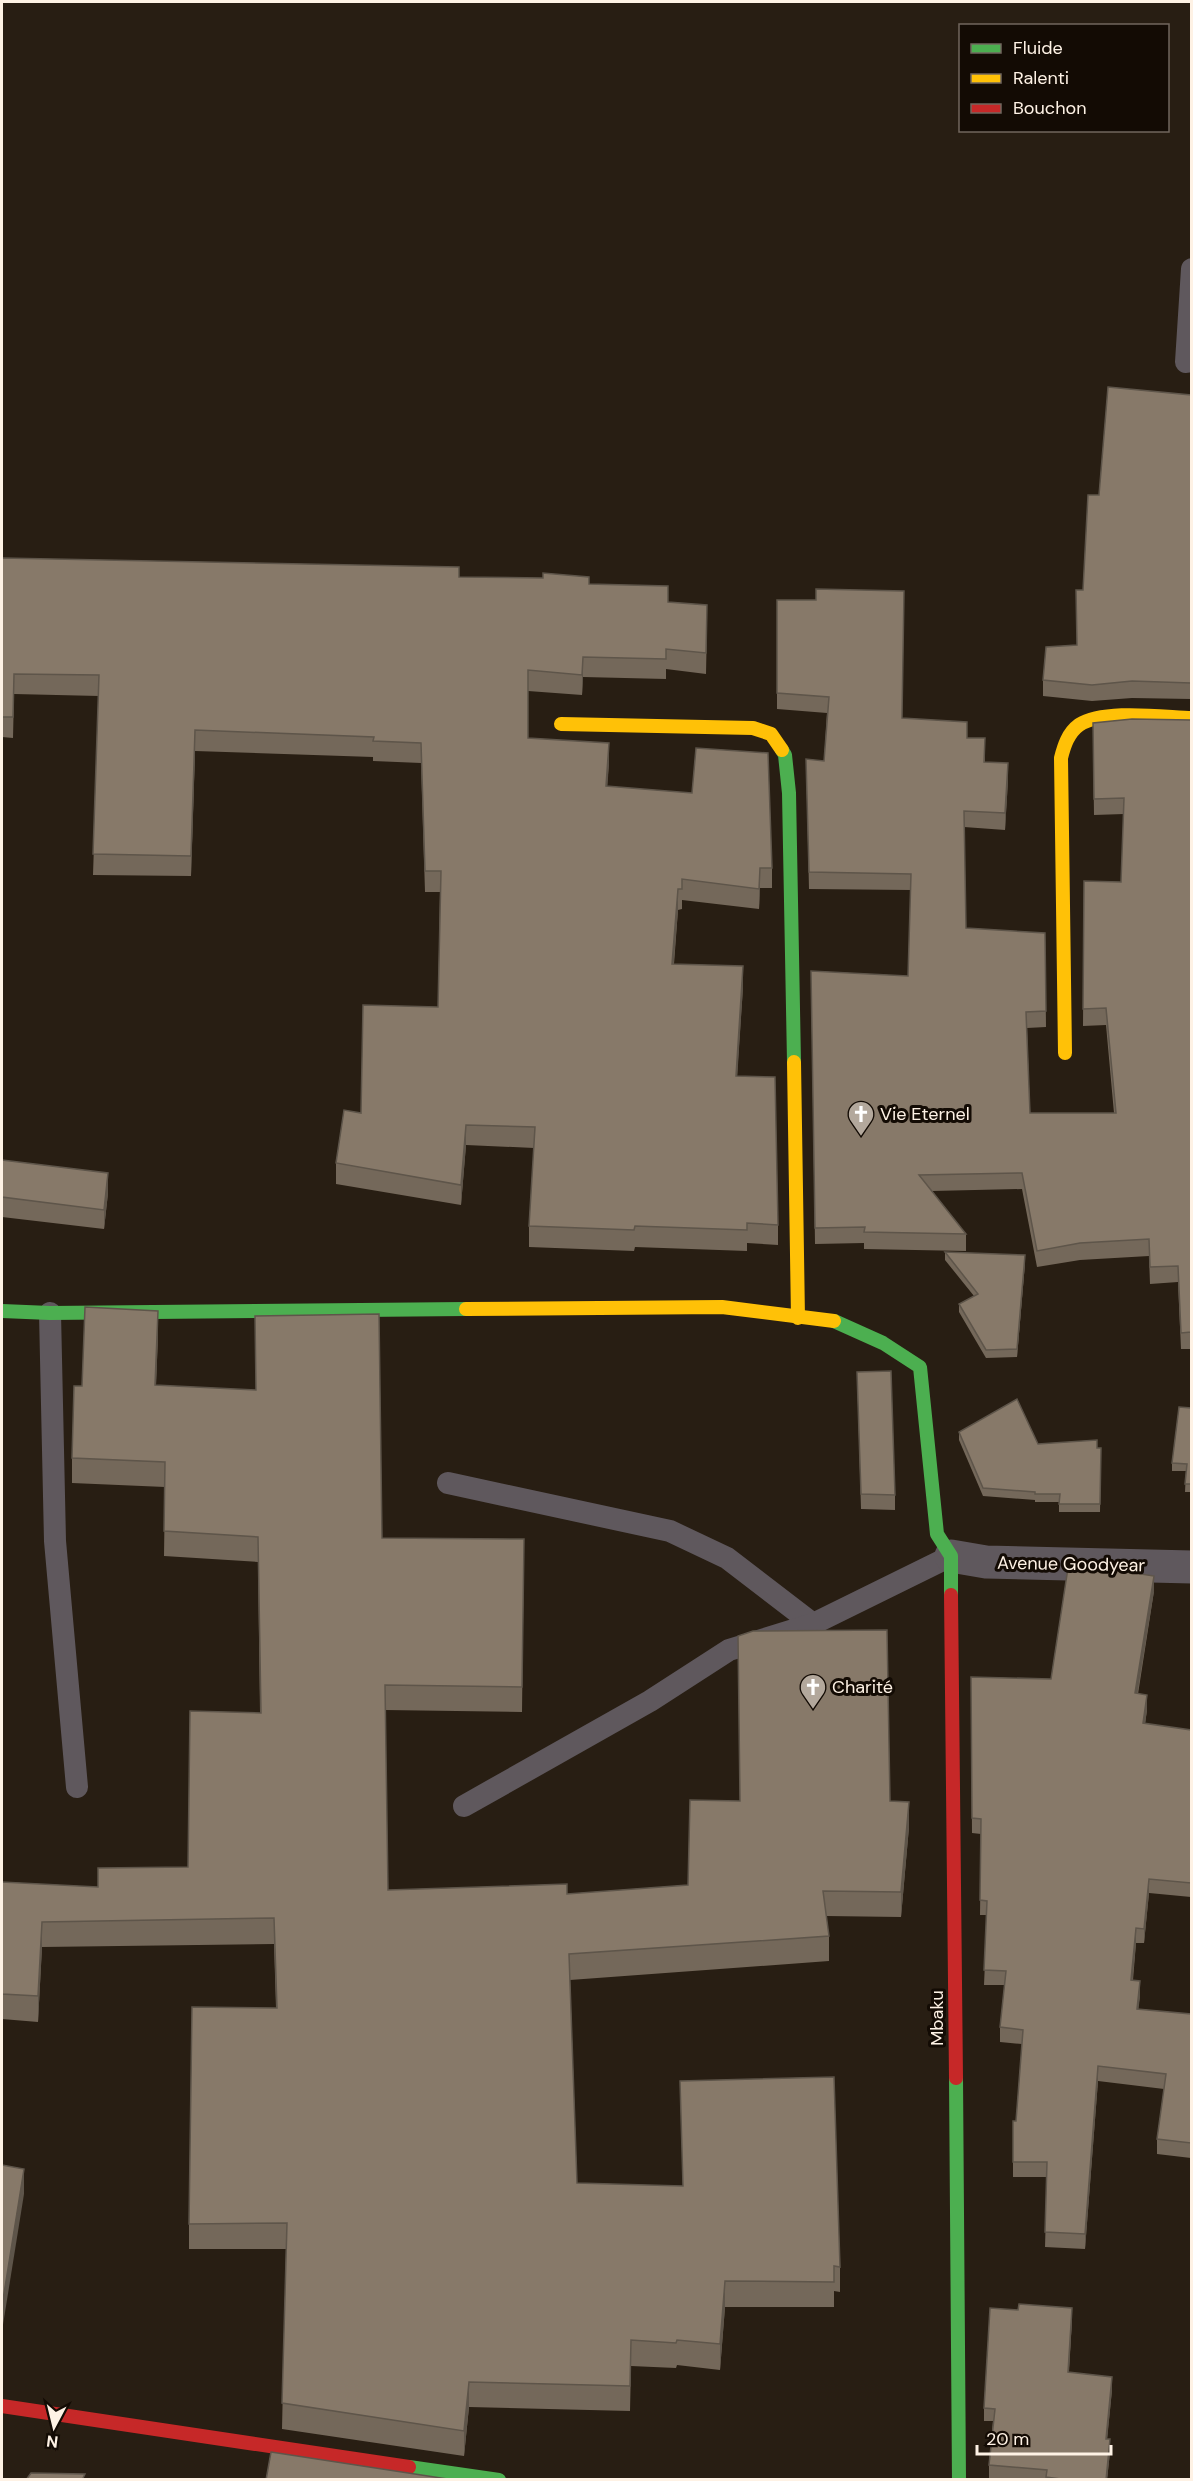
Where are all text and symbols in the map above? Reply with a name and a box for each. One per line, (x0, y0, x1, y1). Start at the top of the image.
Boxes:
legend (959, 24, 1169, 132)
text: Fluide (1013, 36, 1063, 60)
text: Ralenti (1013, 66, 1069, 90)
text: Bouchon (1013, 96, 1087, 120)
church icon: Vie Eternel (846, 1099, 876, 1137)
place label: Vie Eternel (880, 1102, 970, 1126)
street label: Avenue Goodyear (997, 1551, 1146, 1577)
church icon: Charité (798, 1672, 828, 1710)
place label: Charité (832, 1675, 893, 1699)
street label: Mbaku (925, 1990, 949, 2046)
north arrow (24, 2397, 84, 2457)
scale bar (977, 2418, 1110, 2456)
text: 20 m (986, 2427, 1029, 2451)
text: N (45, 2430, 59, 2453)

